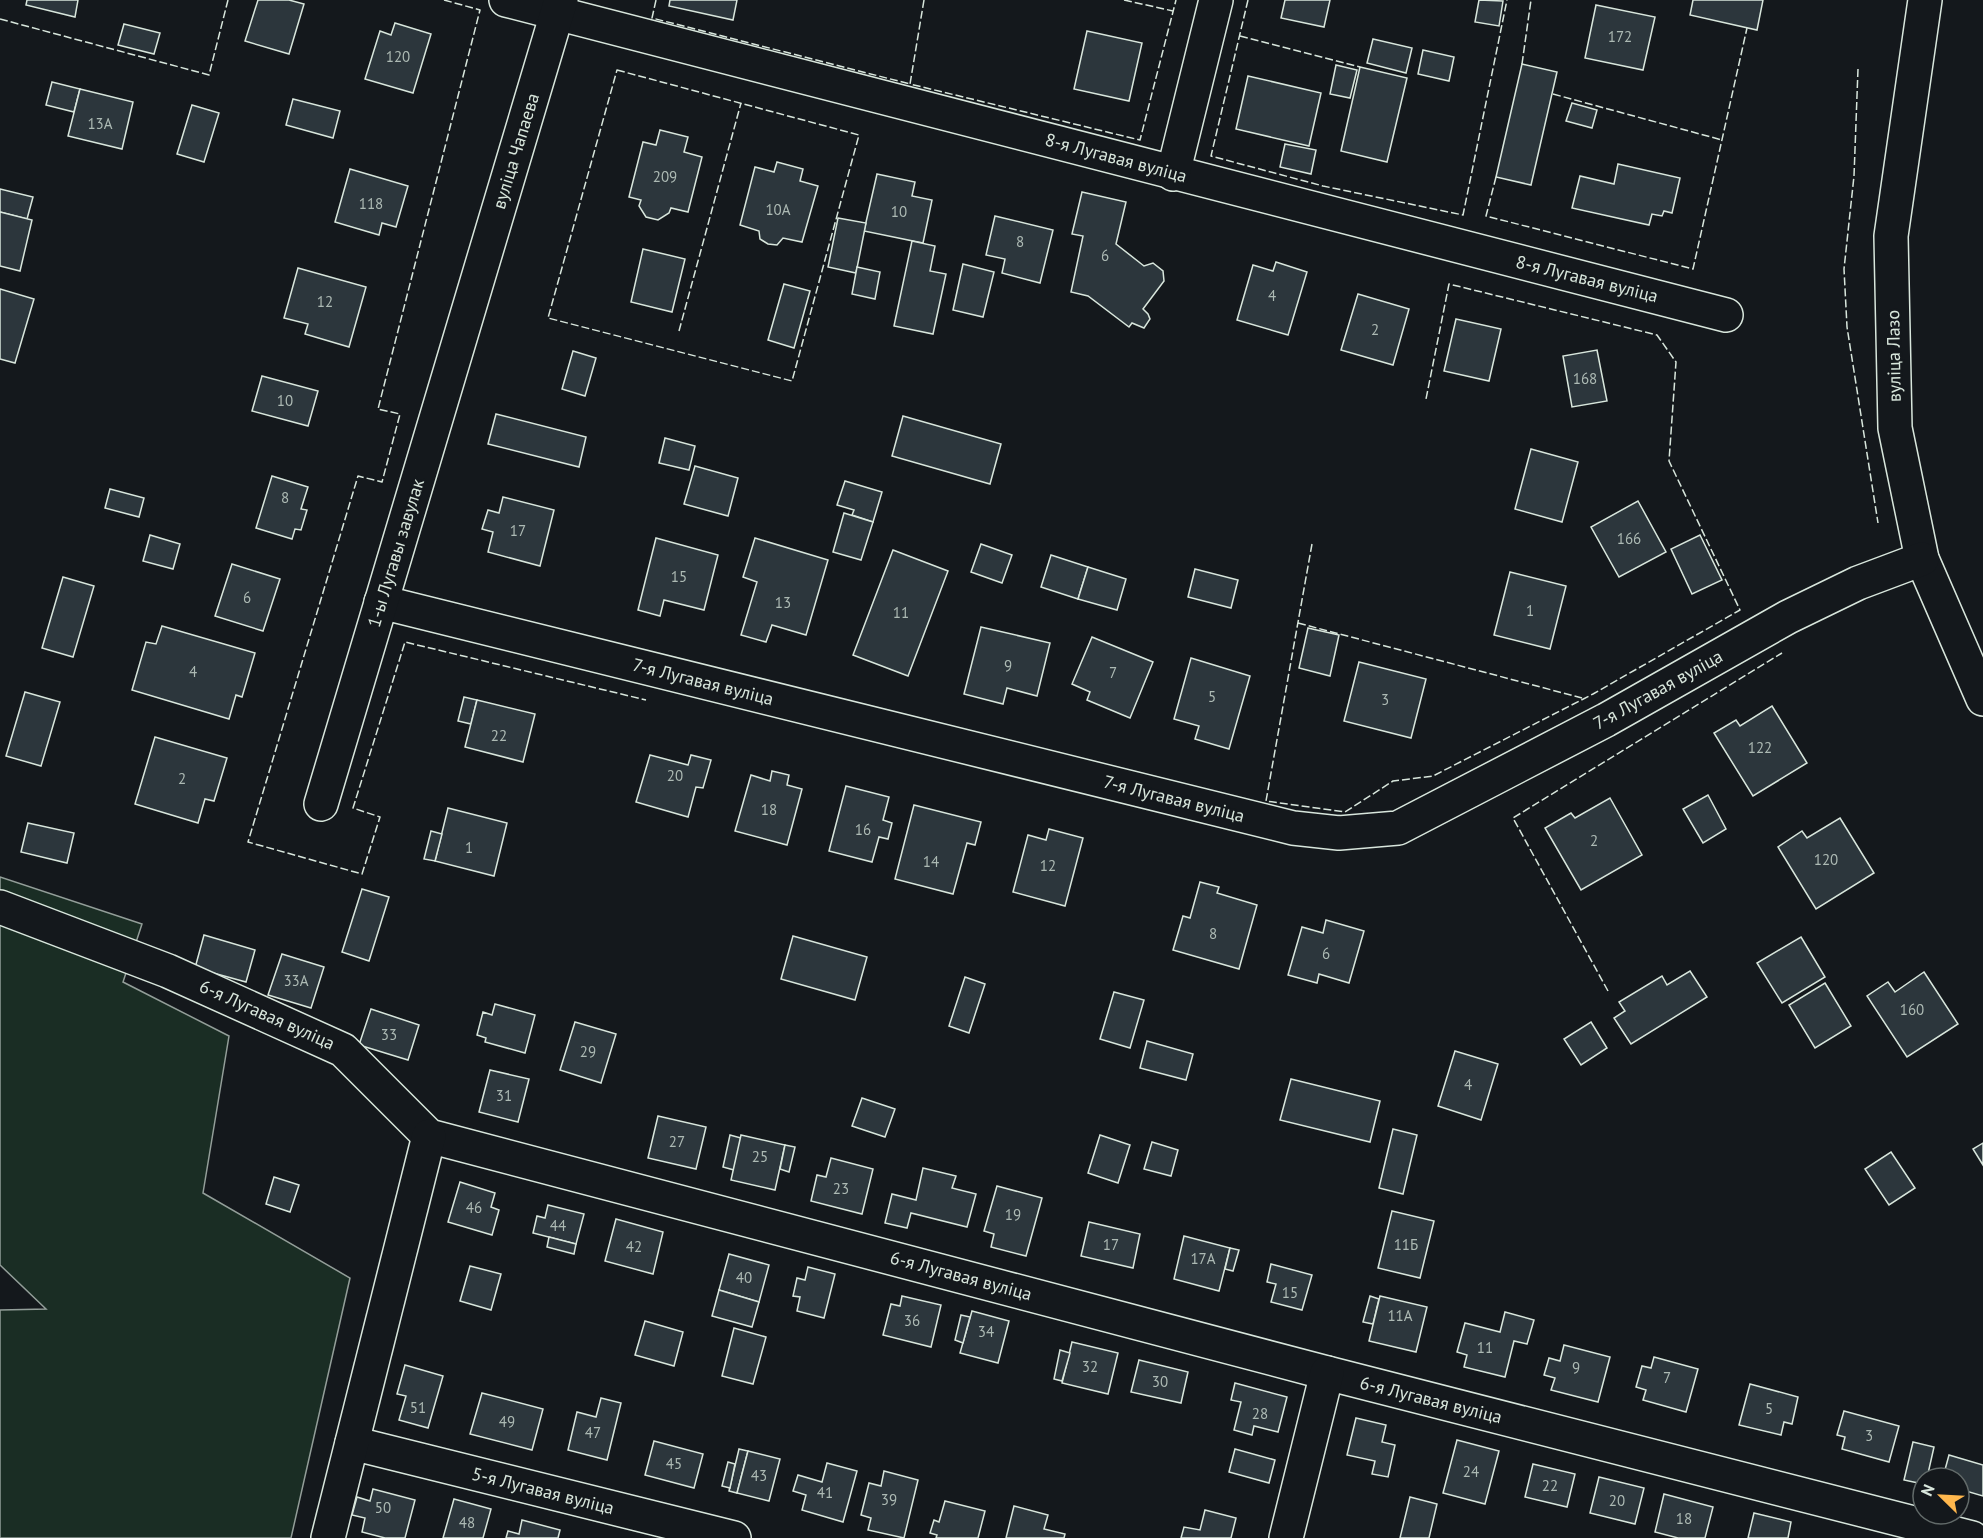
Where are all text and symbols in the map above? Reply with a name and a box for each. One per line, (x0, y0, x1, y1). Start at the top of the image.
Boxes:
house number: 172 (1608, 27, 1632, 46)
house number: 120 (386, 47, 410, 66)
street label: вуліца Чапаева (487, 90, 544, 212)
house number: 13А (87, 114, 113, 133)
street label: 8-я Лугавая вуліца (1043, 128, 1189, 187)
house number: 209 (653, 167, 677, 186)
house number: 118 (359, 194, 383, 213)
house number: 10А (765, 200, 791, 219)
house number: 10 (891, 202, 907, 221)
house number: 8 (1016, 232, 1024, 251)
house number: 6 (1101, 246, 1109, 265)
street label: 8-я Лугавая вуліца (1514, 250, 1661, 307)
house number: 4 (1268, 286, 1276, 305)
house number: 12 (317, 292, 333, 311)
street label: вуліца Лазо (1881, 310, 1906, 402)
house number: 2 (1371, 320, 1379, 339)
house number: 168 (1573, 369, 1597, 388)
house number: 10 (277, 391, 293, 410)
street label: 1-ы Лугавы завулак (362, 475, 429, 630)
house number: 8 (281, 488, 289, 507)
house number: 17 (510, 521, 526, 540)
house number: 166 (1617, 529, 1641, 548)
house number: 15 (671, 567, 687, 586)
house number: 6 (243, 588, 251, 607)
house number: 13 (775, 593, 791, 612)
house number: 1 (1526, 601, 1534, 620)
house number: 11 (893, 603, 909, 622)
street label: 7-я Лугавая вуліца (1589, 644, 1727, 735)
street label: 7-я Лугавая вуліца (630, 653, 776, 710)
house number: 9 (1004, 656, 1012, 675)
house number: 4 (189, 662, 197, 681)
house number: 7 (1109, 663, 1117, 682)
house number: 5 (1208, 687, 1216, 706)
house number: 3 (1381, 690, 1389, 709)
house number: 22 (491, 726, 507, 745)
house number: 122 (1748, 738, 1772, 757)
house number: 20 (667, 766, 683, 785)
house number: 2 (178, 769, 186, 788)
street label: 7-я Лугавая вуліца (1101, 770, 1247, 827)
house number: 18 (761, 800, 777, 819)
house number: 16 (855, 820, 871, 839)
house number: 2 (1590, 831, 1598, 850)
house number: 1 (465, 838, 473, 857)
house number: 120 (1814, 850, 1838, 869)
house number: 14 (923, 852, 939, 871)
house number: 12 (1040, 856, 1056, 875)
house number: 8 (1209, 924, 1217, 943)
house number: 6 (1322, 944, 1330, 963)
house number: 33А (283, 971, 309, 990)
street label: 6-я Лугавая вуліца (196, 974, 338, 1055)
house number: 160 (1900, 1000, 1924, 1019)
house number: 33 (381, 1025, 397, 1044)
house number: 29 (580, 1042, 596, 1061)
house number: 4 (1464, 1075, 1472, 1094)
house number: 31 (496, 1086, 512, 1105)
house number: 27 (669, 1132, 685, 1151)
house number: 25 (752, 1147, 768, 1166)
house number: 23 (833, 1179, 849, 1198)
house number: 46 (466, 1198, 482, 1217)
house number: 19 (1005, 1205, 1021, 1224)
house number: 44 (550, 1216, 566, 1235)
house number: 17 (1103, 1235, 1119, 1254)
house number: 11Б (1394, 1235, 1418, 1254)
house number: 42 (626, 1237, 642, 1256)
street label: 6-я Лугавая вуліца (888, 1246, 1034, 1305)
house number: 17А (1190, 1249, 1216, 1268)
house number: 40 (736, 1268, 752, 1287)
house number: 15 (1282, 1283, 1298, 1302)
house number: 11А (1387, 1306, 1413, 1325)
house number: 36 (904, 1311, 920, 1330)
house number: 34 (978, 1322, 994, 1341)
house number: 11 (1477, 1338, 1493, 1357)
house number: 32 (1082, 1357, 1098, 1376)
house number: 9 (1572, 1358, 1580, 1377)
house number: 7 (1663, 1368, 1671, 1387)
street label: 6-я Лугавая вуліца (1358, 1371, 1505, 1428)
house number: 30 (1152, 1372, 1168, 1391)
house number: 51 (410, 1398, 426, 1417)
house number: 5 (1765, 1399, 1773, 1418)
house number: 28 (1252, 1404, 1268, 1423)
house number: 49 (499, 1412, 515, 1431)
house number: 47 (585, 1423, 601, 1442)
house number: 3 (1865, 1426, 1873, 1445)
house number: 45 (666, 1454, 682, 1473)
street label: 5-я Лугавая вуліца (470, 1462, 617, 1519)
house number: 24 (1463, 1462, 1479, 1481)
house number: 43 (751, 1466, 767, 1485)
north arrow (1911, 1466, 1971, 1526)
house number: 22 (1542, 1476, 1558, 1495)
text: N (1916, 1481, 1939, 1499)
house number: 41 (817, 1483, 833, 1502)
house number: 39 (881, 1490, 897, 1509)
house number: 20 (1609, 1491, 1625, 1510)
house number: 50 (375, 1498, 391, 1517)
house number: 18 (1676, 1509, 1692, 1528)
house number: 48 (459, 1513, 475, 1532)

